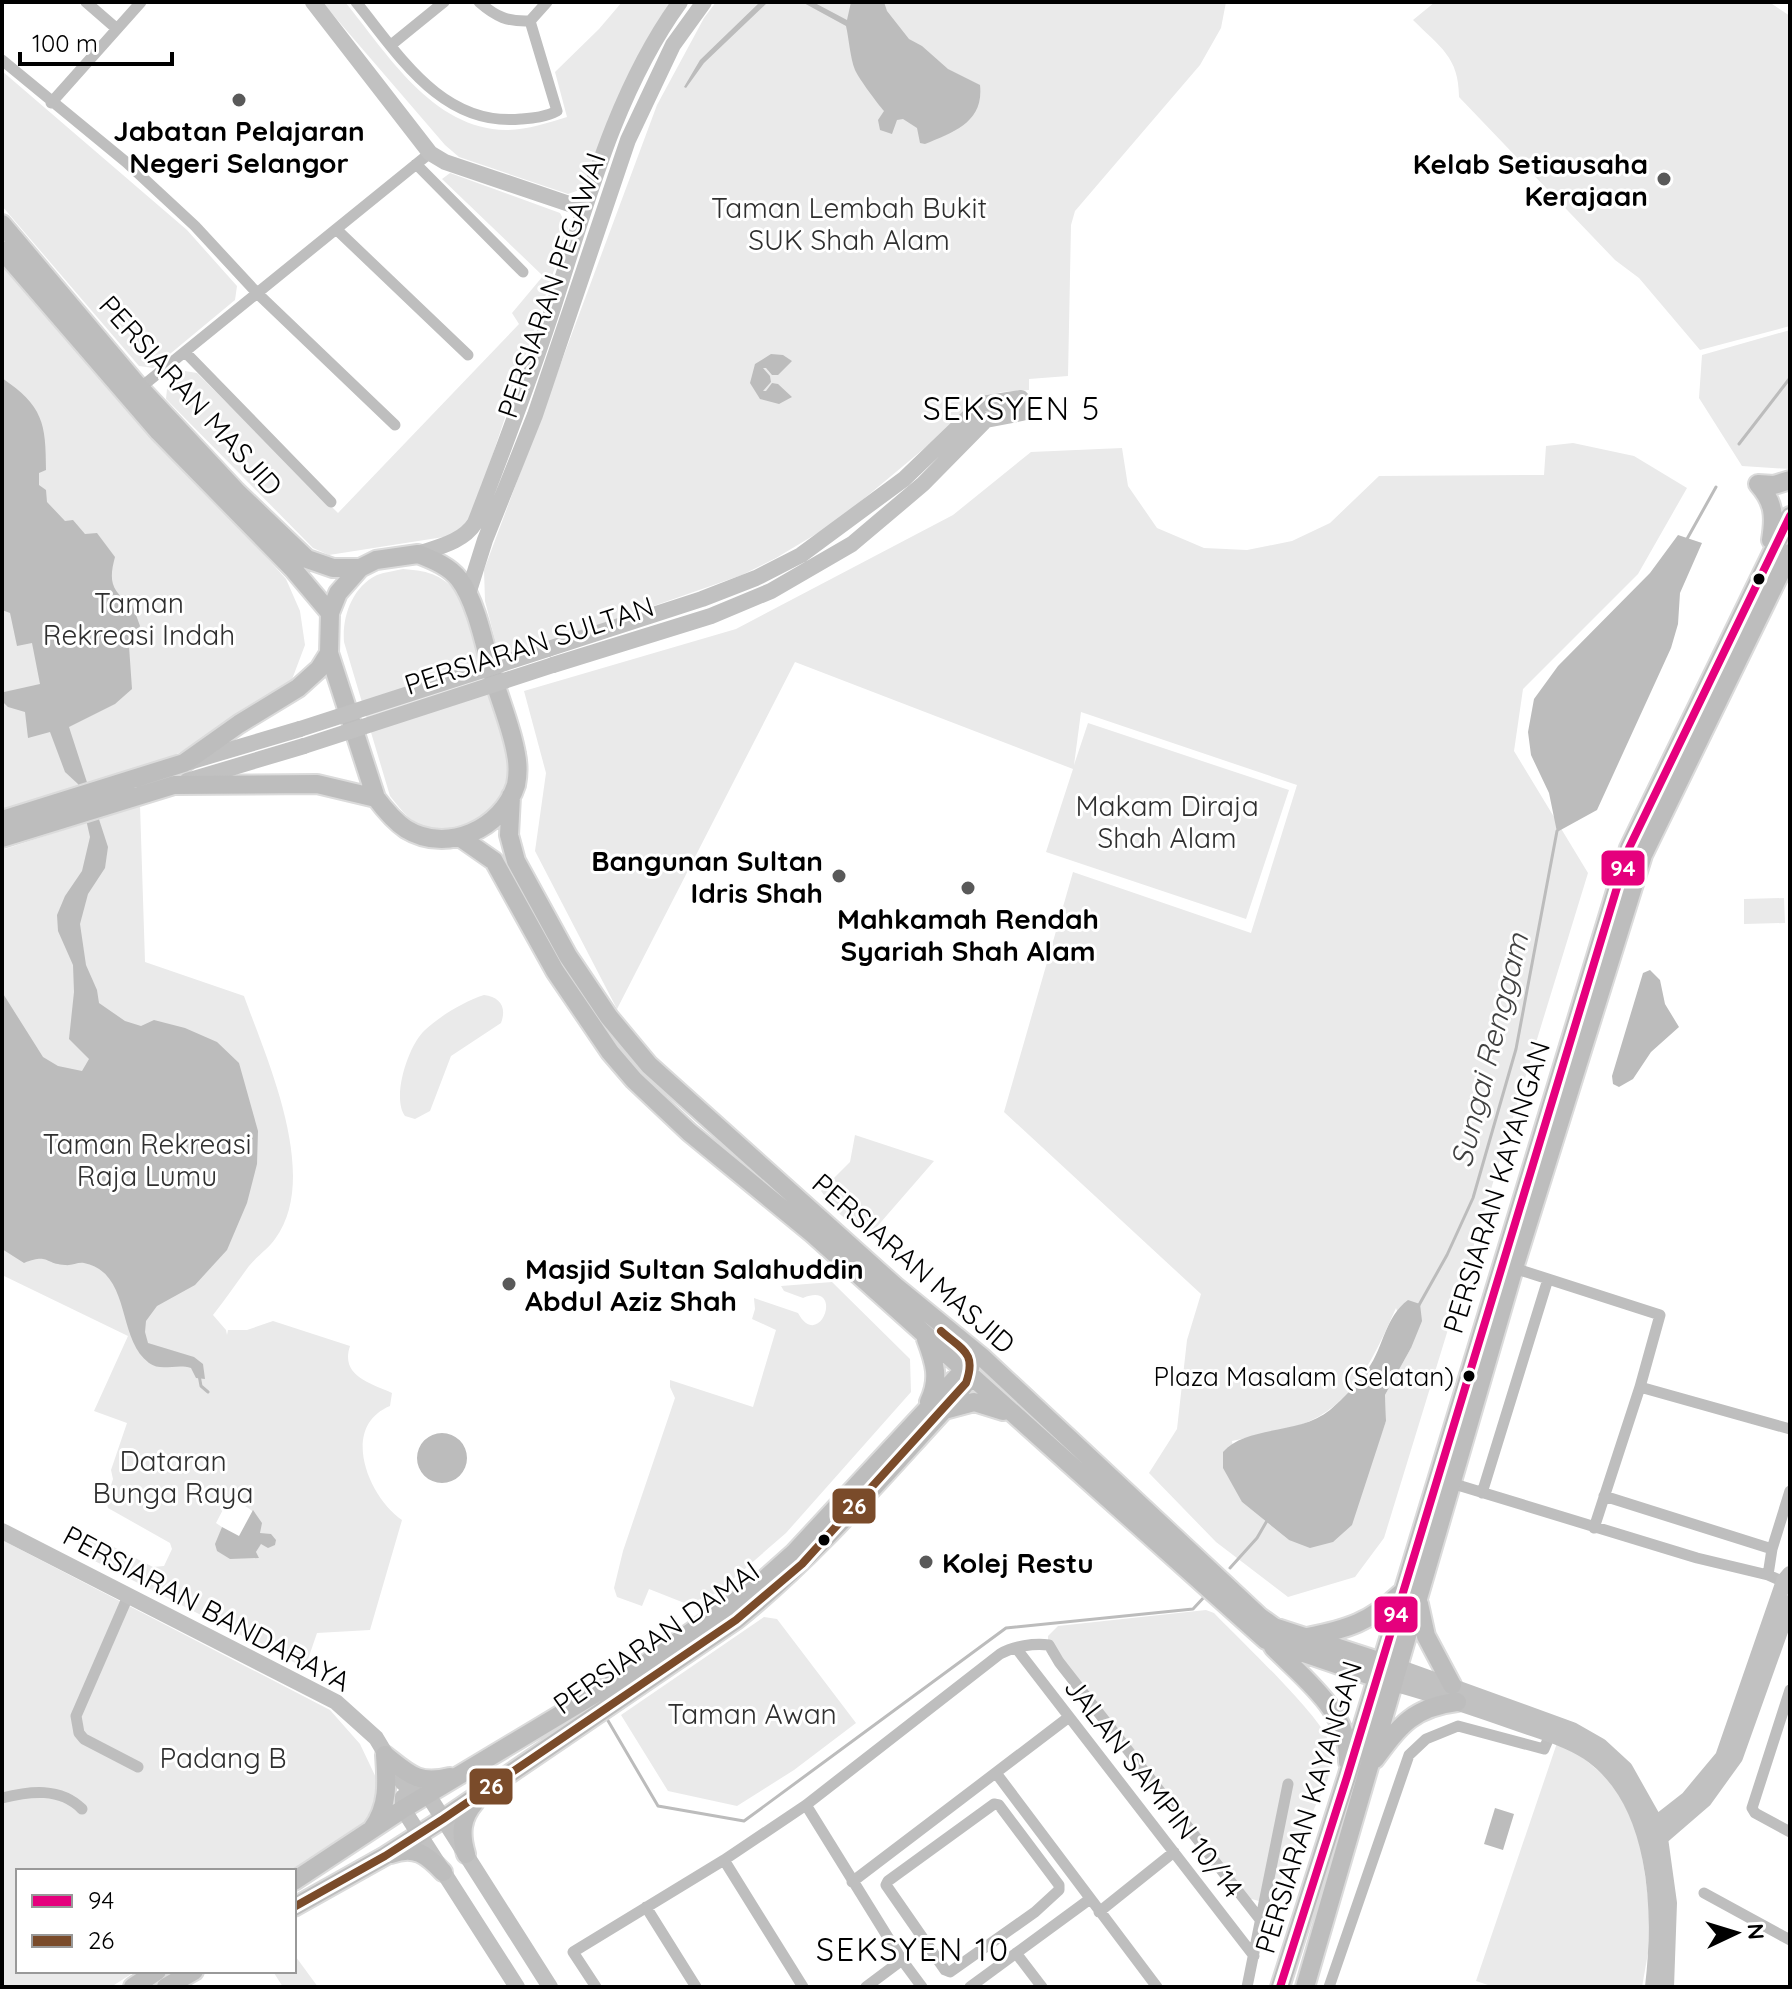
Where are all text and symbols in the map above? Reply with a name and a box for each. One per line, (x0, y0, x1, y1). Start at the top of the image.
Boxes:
scale bar (20, 16, 172, 66)
text: 100 m (32, 28, 98, 58)
marker: Jabatan Pelajaran Negeri Selangor (230, 91, 248, 109)
place label: Jabatan Pelajaran Negeri Selangor (113, 113, 365, 180)
place label: Kelab Setiausaha Kerajaan (1413, 146, 1648, 213)
street label: PERSIARAN PEGAWAI (489, 148, 613, 422)
marker: Kelab Setiausaha Kerajaan (1655, 170, 1673, 188)
park label: Taman Lembah Bukit SUK Shah Alam (711, 190, 987, 257)
street label: PERSIARAN MASJID (92, 288, 290, 502)
district label: SEKSYEN 5 (923, 388, 1101, 428)
unlabelled marker (1751, 571, 1767, 587)
park label: Taman Rekreasi Indah (43, 585, 235, 652)
street label: PERSIARAN SULTAN (400, 588, 658, 702)
park label: Makam Diraja Shah Alam (1075, 788, 1259, 855)
place label: Bangunan Sultan Idris Shah (591, 843, 823, 910)
line badge: 94 (1600, 849, 1646, 887)
text: 94 (1610, 854, 1636, 882)
marker: Bangunan Sultan Idris Shah (830, 867, 848, 885)
marker: Mahkamah Rendah Syariah Shah Alam (959, 879, 977, 897)
place label: Mahkamah Rendah Syariah Shah Alam (837, 901, 1099, 968)
water label: Sungai Renggam (1442, 928, 1537, 1171)
street label: PERSIARAN KAYANGAN (1435, 1037, 1557, 1337)
park label: Taman Rekreasi Raja Lumu (42, 1126, 252, 1193)
street label: PERSIARAN MASJID (805, 1165, 1023, 1361)
place label: Masjid Sultan Salahuddin Abdul Aziz Shah (525, 1251, 864, 1318)
marker: Masjid Sultan Salahuddin Abdul Aziz Shah (500, 1275, 518, 1293)
place label: Plaza Masalam (Selatan) (1153, 1360, 1454, 1393)
marker: Plaza Masalam (Selatan) (1461, 1368, 1477, 1384)
park label: Dataran Bunga Raya (92, 1443, 254, 1510)
line badge: 26 (831, 1487, 877, 1525)
text: 26 (842, 1492, 866, 1520)
street label: PERSIARAN BANDARAYA (57, 1517, 357, 1699)
unlabelled marker (816, 1532, 832, 1548)
place label: Kolej Restu (942, 1545, 1094, 1580)
street label: PERSIARAN DAMAI (546, 1553, 766, 1721)
marker: Kolej Restu (917, 1553, 935, 1571)
line badge: 94 (1373, 1595, 1419, 1634)
text: 94 (1383, 1600, 1409, 1628)
street label: PERSIARAN KAYANGAN (1247, 1657, 1369, 1957)
street label: JALAN SAMPIN 10/14 (1057, 1670, 1251, 1904)
park label: Taman Awan (667, 1696, 837, 1731)
park label: Padang B (160, 1740, 286, 1775)
line badge: 26 (468, 1767, 514, 1806)
text: 26 (479, 1772, 503, 1800)
legend (16, 1869, 296, 1973)
text: 94 (88, 1885, 114, 1915)
north arrow (1696, 1893, 1776, 1973)
text: N (1741, 1923, 1770, 1941)
text: 26 (88, 1925, 114, 1955)
district label: SEKSYEN 10 (816, 1929, 1010, 1969)

